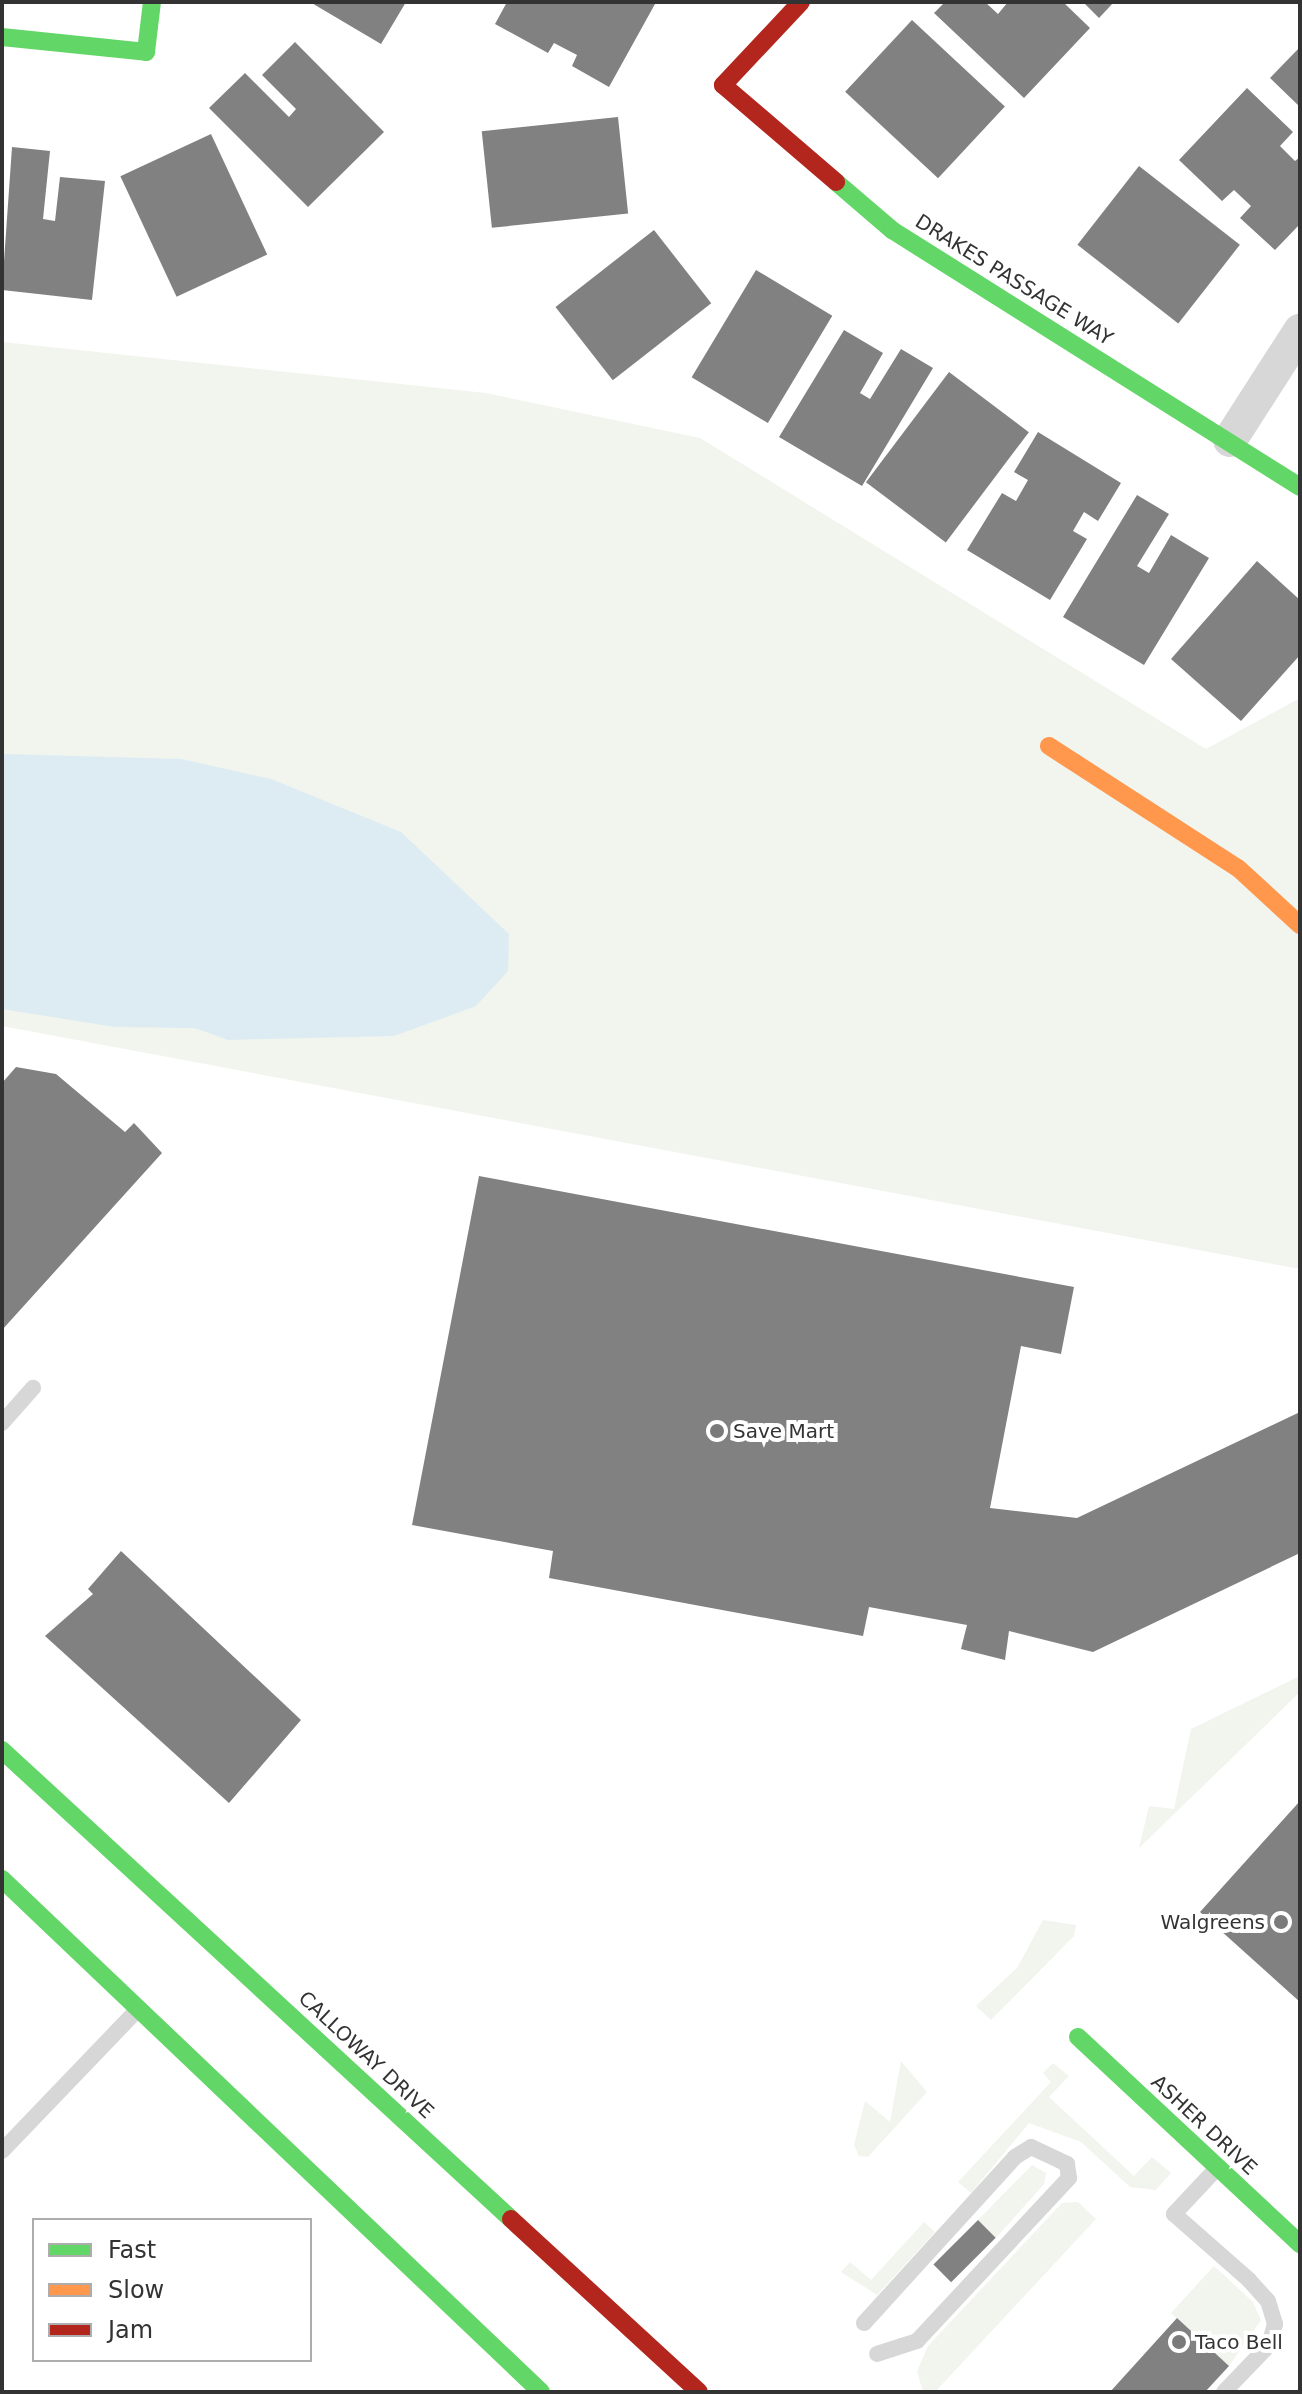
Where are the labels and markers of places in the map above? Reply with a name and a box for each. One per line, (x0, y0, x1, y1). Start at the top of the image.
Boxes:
place label: Save Mart (733, 1419, 834, 1443)
marker: Save Mart (708, 1422, 726, 1440)
place label: Walgreens (1161, 1910, 1265, 1934)
marker: Walgreens (1272, 1913, 1290, 1931)
place label: Taco Bell (1195, 2330, 1283, 2354)
marker: Taco Bell (1170, 2333, 1188, 2351)

